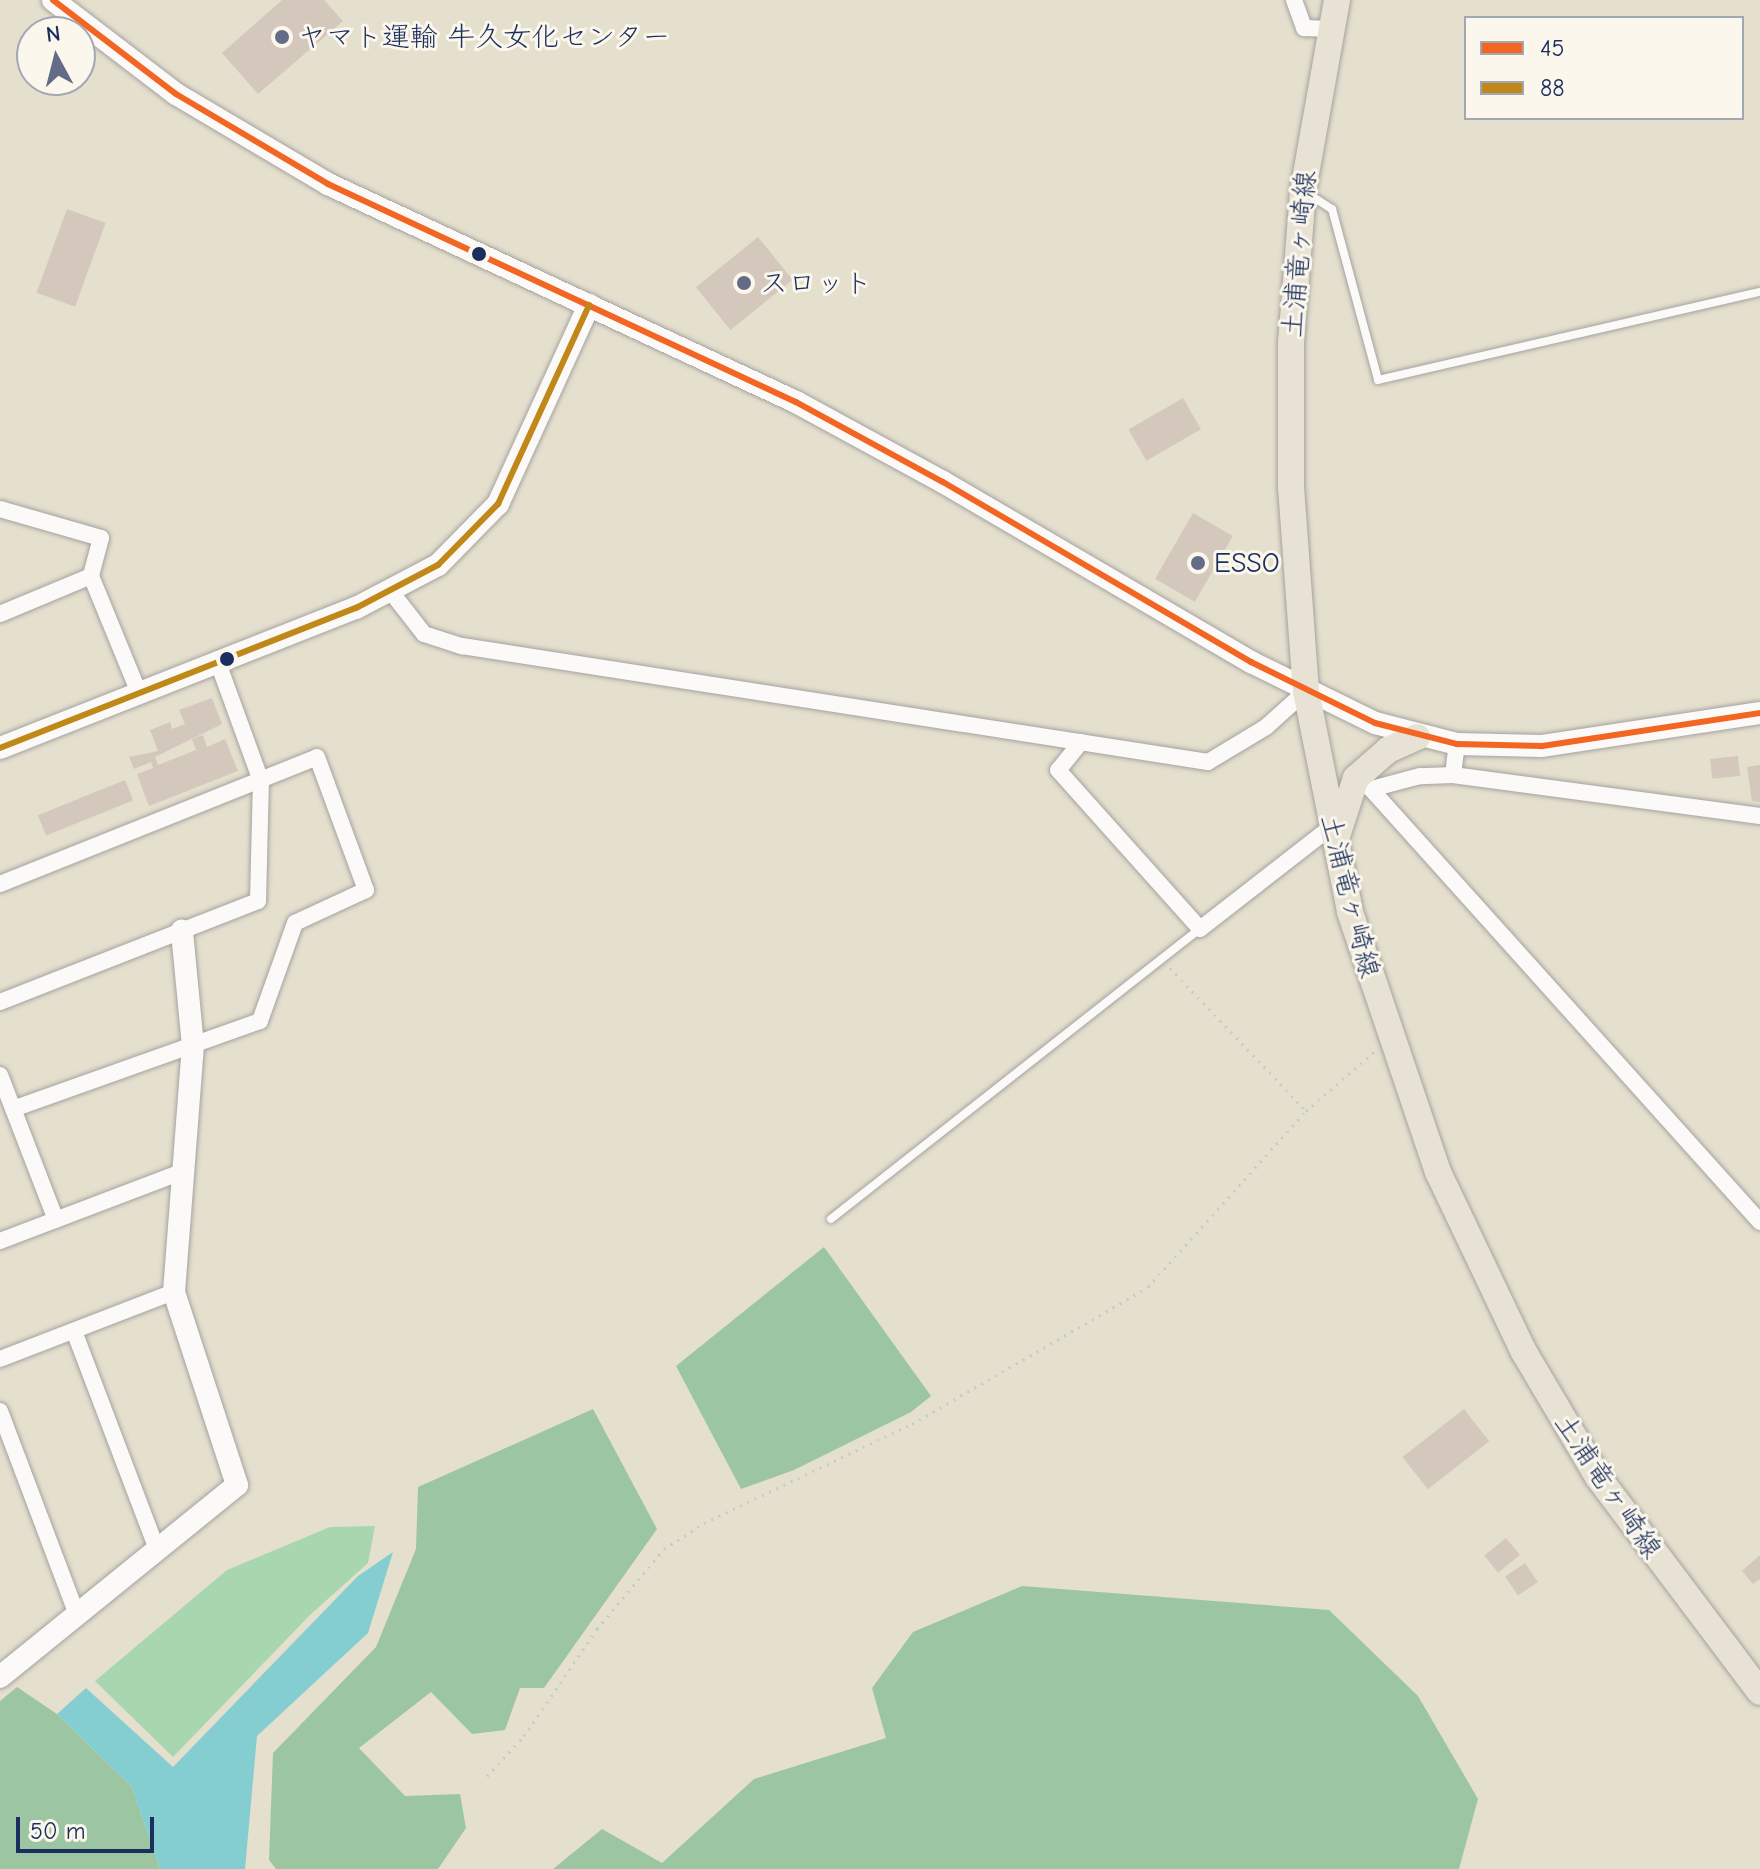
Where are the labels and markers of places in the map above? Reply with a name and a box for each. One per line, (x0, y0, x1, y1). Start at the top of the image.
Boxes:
place label: ヤマト運輸 牛久女化センター (298, 20, 671, 54)
marker: ヤマト運輸 牛久女化センター (273, 28, 291, 46)
unlabelled marker (471, 246, 487, 262)
place label: スロット (760, 266, 872, 300)
marker: スロット (735, 274, 753, 292)
place label: ESSO (1214, 546, 1280, 580)
marker: ESSO (1189, 554, 1207, 572)
unlabelled marker (219, 651, 235, 667)

